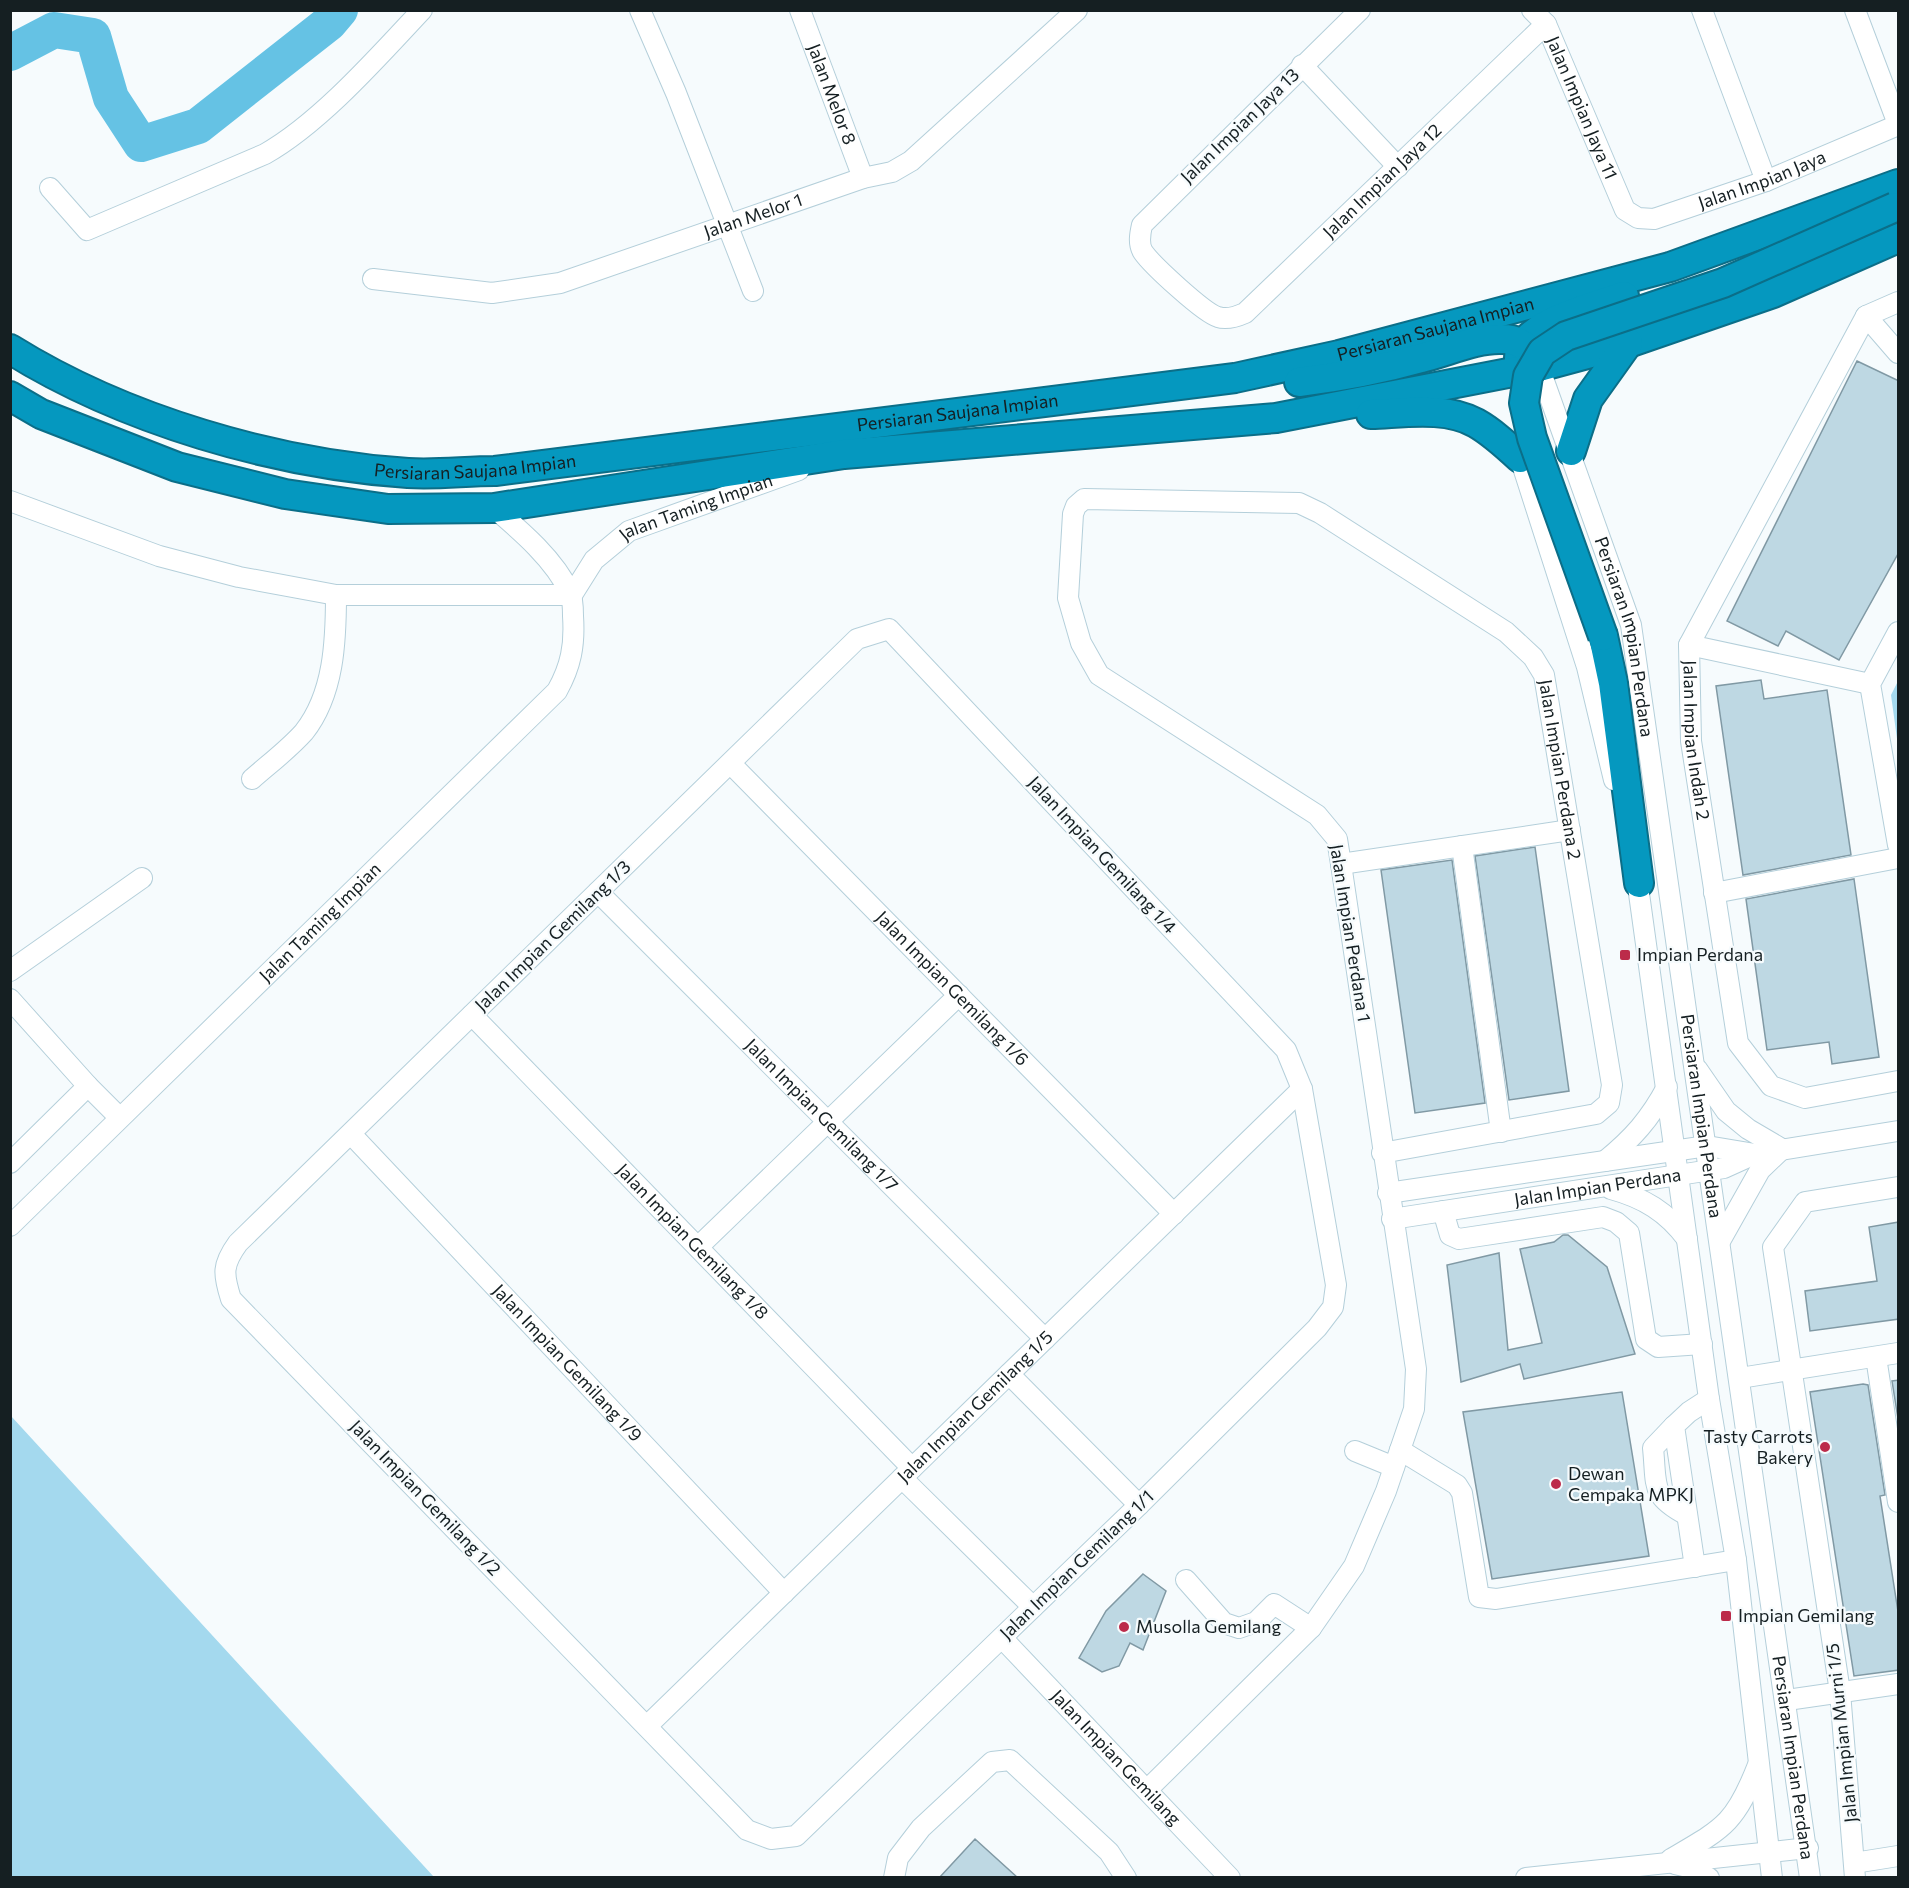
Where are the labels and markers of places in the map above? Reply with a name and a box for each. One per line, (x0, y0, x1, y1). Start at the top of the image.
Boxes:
place label: Impian Perdana (1637, 943, 1763, 965)
marker: Impian Perdana (1618, 948, 1632, 962)
place label: Tasty Carrots Bakery (1703, 1425, 1813, 1468)
marker: Tasty Carrots Bakery (1818, 1440, 1832, 1454)
place label: Dewan Cempaka MPKJ (1568, 1462, 1694, 1505)
marker: Dewan Cempaka MPKJ (1549, 1477, 1563, 1491)
place label: Impian Gemilang (1738, 1604, 1875, 1626)
marker: Impian Gemilang (1719, 1609, 1733, 1623)
place label: Musolla Gemilang (1136, 1615, 1282, 1637)
marker: Musolla Gemilang (1117, 1620, 1131, 1634)

